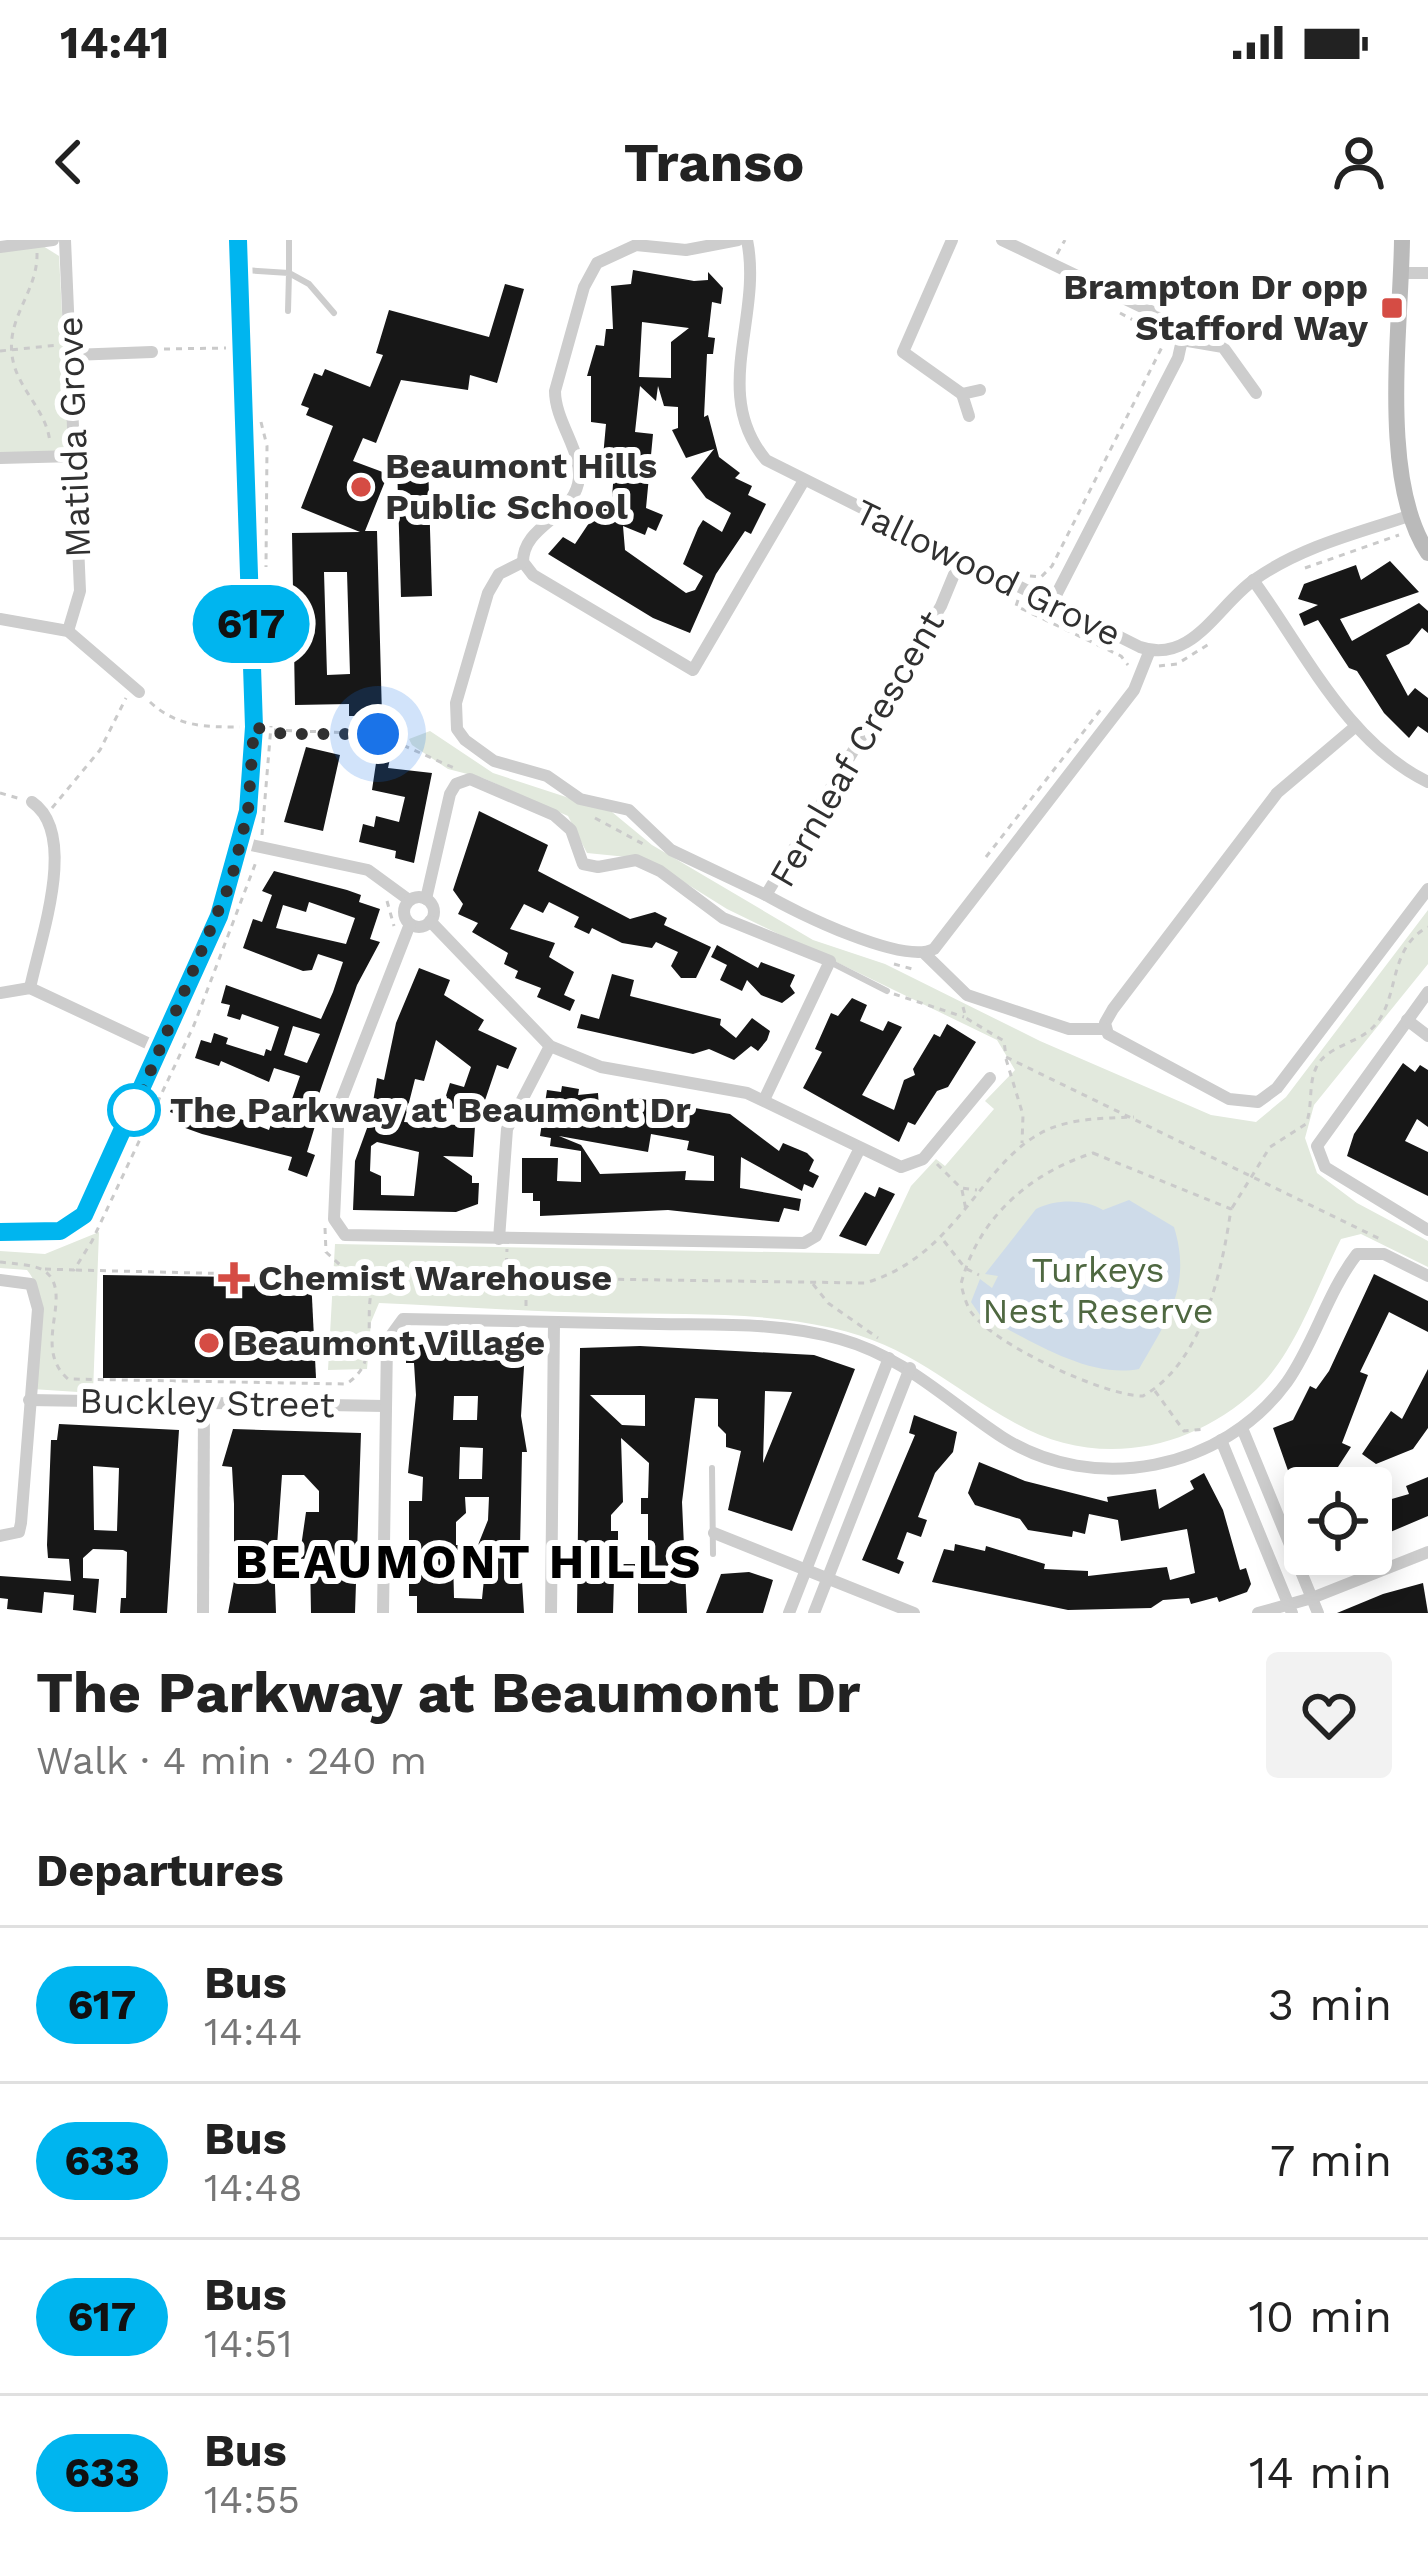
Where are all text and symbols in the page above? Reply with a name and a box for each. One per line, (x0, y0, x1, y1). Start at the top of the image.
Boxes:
text: 14:41 (60, 16, 169, 69)
icon: back (36, 129, 102, 195)
icon: person (1326, 129, 1392, 195)
text: Transo (624, 131, 804, 194)
place label: Brampton Dr opp Stafford Way (1063, 266, 1369, 349)
marker: Brampton Dr opp Stafford Way (1379, 295, 1405, 321)
street label: Matilda Grove (49, 316, 99, 558)
place label: Beaumont Hills Public School (385, 445, 657, 528)
marker: Beaumont Hills Public School (348, 474, 374, 500)
street label: Tallowood Grove (848, 490, 1128, 656)
line badge: 617 (182, 585, 320, 663)
text: 617 (217, 599, 285, 648)
street label: Fernleaf Crescent (761, 604, 953, 894)
your location (348, 704, 408, 764)
marker: The Parkway at Beaumont Dr (109, 1085, 159, 1135)
place label: The Parkway at Beaumont Dr (170, 1089, 691, 1131)
park label: Turkeys Nest Reserve (982, 1249, 1214, 1332)
place label: Chemist Warehouse (258, 1257, 612, 1299)
marker: Chemist Warehouse (221, 1265, 247, 1291)
place label: Beaumont Village (233, 1322, 545, 1364)
marker: Beaumont Village (196, 1330, 222, 1356)
street label: Buckley Street (79, 1380, 335, 1426)
map controls (1284, 1467, 1392, 1575)
button: locate (1284, 1467, 1392, 1575)
district label: BEAUMONT HILLS (235, 1533, 703, 1590)
button: heart (1266, 1652, 1392, 1778)
text: The Parkway at Beaumont Dr (36, 1659, 861, 1726)
text: Walk · 4 min · 240 m (36, 1738, 427, 1783)
text: Departures (36, 1844, 284, 1897)
text: Bus (204, 1956, 287, 2009)
text: 3 min (1268, 1978, 1392, 2031)
text: 617 (68, 1980, 136, 2029)
text: 14:44 (204, 2009, 302, 2054)
text: Bus (204, 2112, 287, 2165)
text: 7 min (1270, 2134, 1392, 2187)
text: 633 (64, 2136, 140, 2185)
text: 14:48 (204, 2165, 302, 2210)
text: Bus (204, 2268, 287, 2321)
text: 10 min (1248, 2290, 1392, 2343)
text: 617 (68, 2292, 136, 2341)
text: 14:51 (204, 2321, 293, 2366)
text: Bus (204, 2424, 287, 2477)
text: 14 min (1249, 2446, 1392, 2499)
text: 633 (64, 2448, 140, 2497)
text: 14:55 (204, 2477, 300, 2522)

